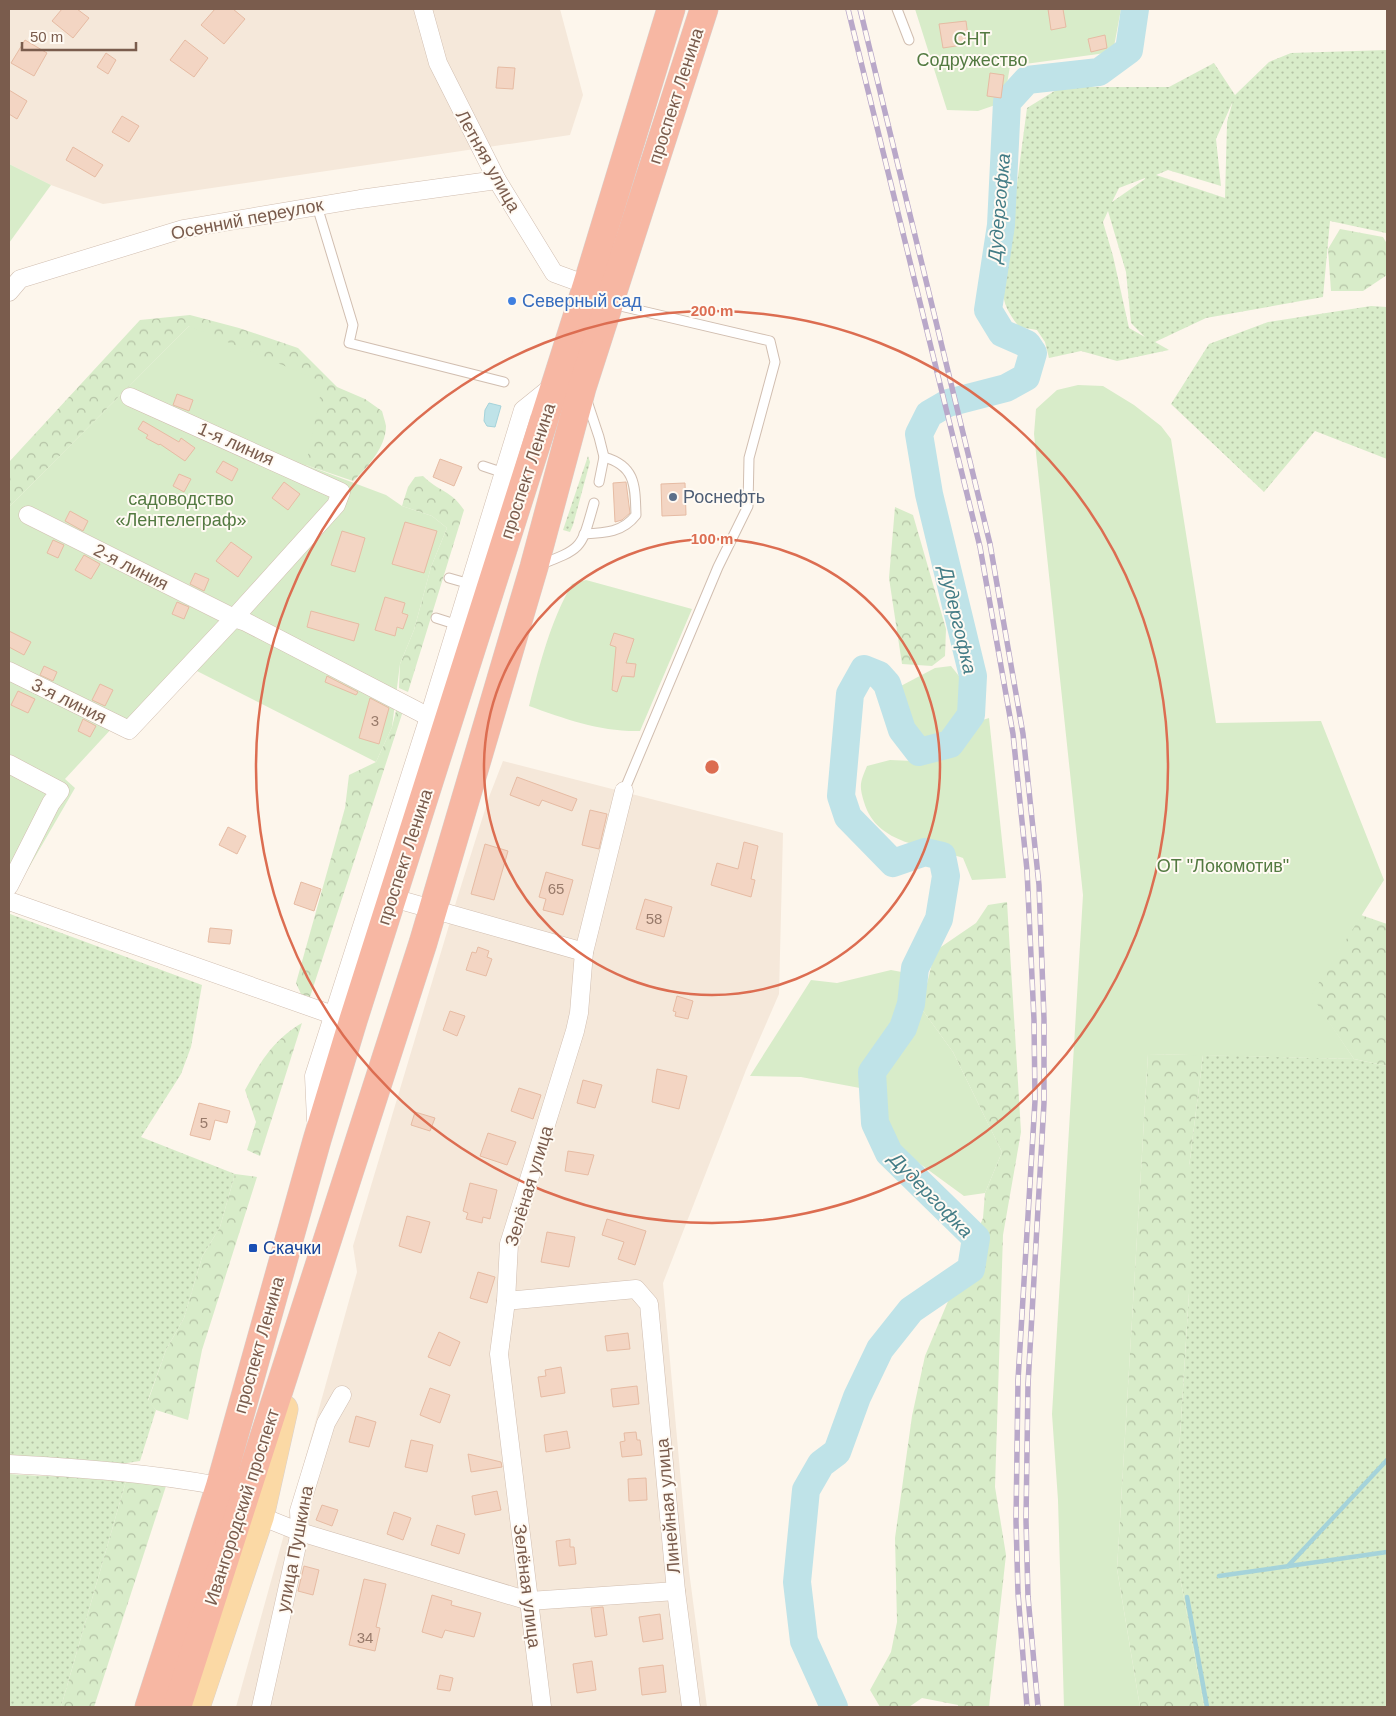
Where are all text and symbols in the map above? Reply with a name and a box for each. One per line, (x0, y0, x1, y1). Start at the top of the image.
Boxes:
scale bar (22, 20, 136, 52)
street label: проспект Ленина (645, 25, 708, 166)
text: 50 m (30, 28, 63, 45)
park label: СНТ Содружество (917, 29, 1027, 70)
street label: Летняя улица (452, 107, 525, 216)
water label: Дудергофка (984, 152, 1014, 266)
street label: Осенний переулок (169, 194, 325, 244)
place label: Северный сад (522, 291, 642, 311)
marker: Северный сад (506, 295, 518, 307)
text: 200 m (691, 302, 733, 319)
street label: проспект Ленина (497, 400, 560, 541)
street label: 1-я линия (195, 418, 277, 470)
place label: Роснефть (683, 487, 765, 507)
park label: садоводство «Лентелеграф» (115, 489, 247, 530)
marker: Роснефть (667, 491, 679, 503)
text: 100 m (691, 530, 733, 547)
street label: 2-я линия (90, 540, 172, 594)
water label: Дудергофка (935, 562, 981, 676)
street label: 3-я линия (28, 674, 110, 728)
house number: 3 (371, 712, 379, 729)
centre of rings (703, 758, 721, 776)
street label: проспект Ленина (374, 786, 437, 927)
park label: ОТ "Локомотив" (1157, 856, 1289, 876)
house number: 65 (548, 880, 564, 897)
house number: 58 (646, 910, 662, 927)
house number: 5 (200, 1114, 208, 1131)
street label: Зелёная улица (501, 1122, 557, 1249)
water label: Дудергофка (884, 1147, 977, 1242)
place label: Скачки (263, 1238, 321, 1258)
marker: Скачки (247, 1242, 259, 1254)
street label: проспект Ленина (230, 1273, 288, 1416)
street label: Ивангородский проспект (201, 1406, 283, 1608)
street label: Линейная улица (652, 1436, 684, 1575)
street label: улица Пушкина (273, 1483, 317, 1614)
street label: Зелёная улица (509, 1523, 545, 1650)
house number: 34 (357, 1629, 373, 1646)

